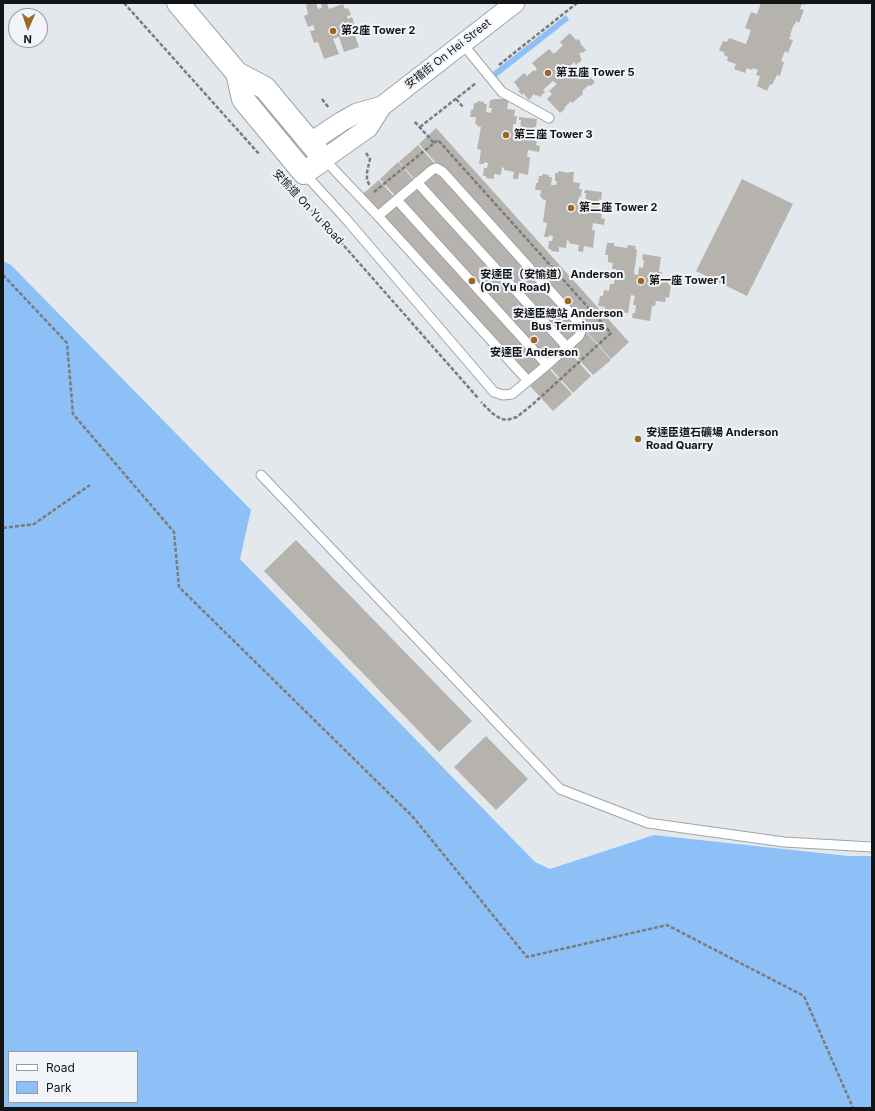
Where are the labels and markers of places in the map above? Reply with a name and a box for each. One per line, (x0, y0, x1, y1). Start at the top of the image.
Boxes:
place label: 第2座 Tower 2 (341, 24, 415, 38)
marker: 第2座 Tower 2 (328, 26, 338, 36)
place label: 第五座 Tower 5 (556, 66, 635, 80)
marker: 第五座 Tower 5 (543, 68, 553, 78)
place label: 第三座 Tower 3 (514, 128, 593, 142)
marker: 第三座 Tower 3 (501, 130, 511, 140)
place label: 第二座 Tower 2 (579, 201, 657, 215)
marker: 第二座 Tower 2 (566, 203, 576, 213)
place label: 安達臣（安愉道） Anderson (On Yu Road) (480, 268, 623, 294)
place label: 第一座 Tower 1 (649, 274, 725, 288)
marker: 安達臣（安愉道） Anderson (On Yu Road) (467, 276, 477, 286)
marker: 第一座 Tower 1 (636, 276, 646, 286)
marker: 安達臣總站 Anderson Bus Terminus (563, 296, 573, 306)
place label: 安達臣總站 Anderson Bus Terminus (513, 307, 623, 333)
marker: 安達臣 Anderson (529, 335, 539, 345)
place label: 安達臣 Anderson (490, 346, 578, 360)
place label: 安達臣道石礦場 Anderson Road Quarry (646, 426, 778, 452)
marker: 安達臣道石礦場 Anderson Road Quarry (633, 434, 643, 444)

